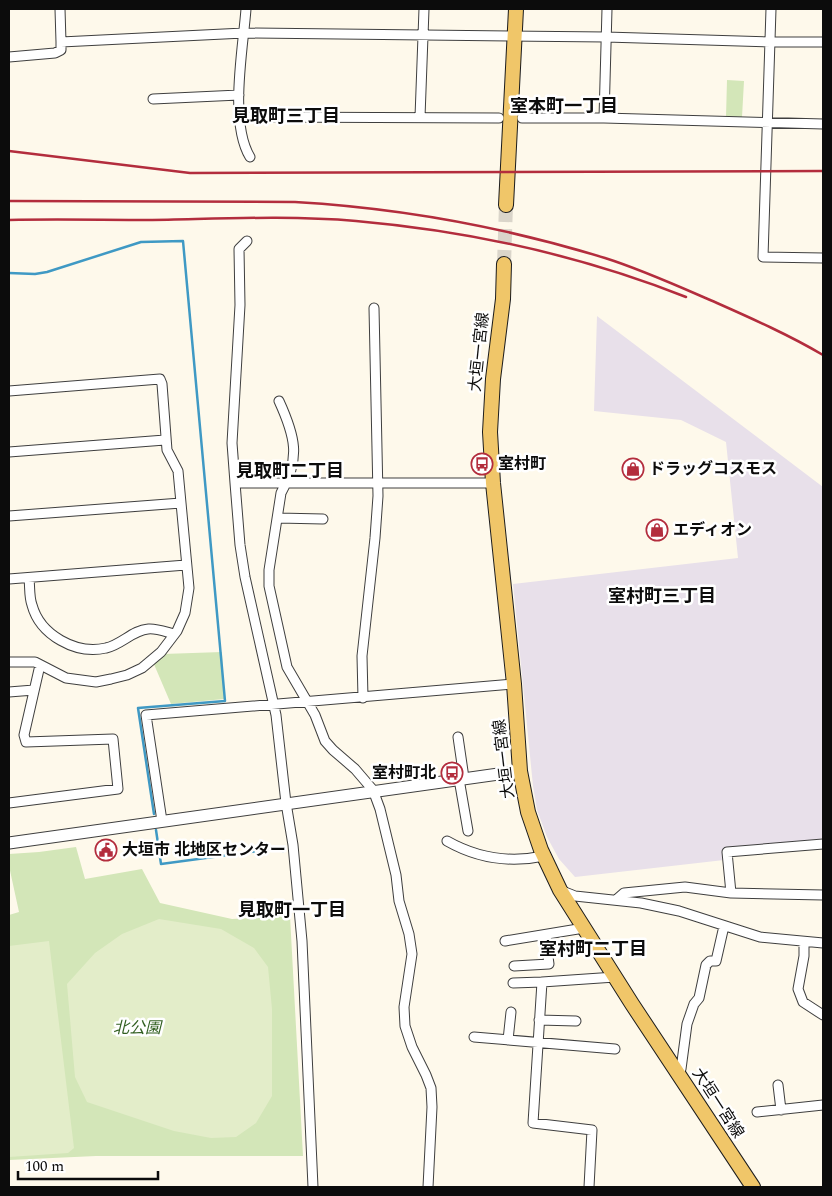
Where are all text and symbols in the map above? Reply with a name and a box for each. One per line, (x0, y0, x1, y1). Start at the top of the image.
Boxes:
district label: 室本町一丁目 (510, 93, 618, 120)
district label: 見取町三丁目 (232, 103, 340, 130)
street label: 大垣一宮線 (463, 311, 495, 393)
bus stop icon: 室村町 (470, 452, 494, 476)
place label: 室村町 (498, 452, 546, 476)
shop icon: ドラッグコスモス (621, 457, 645, 481)
place label: ドラッグコスモス (649, 457, 777, 481)
district label: 見取町二丁目 (236, 458, 344, 485)
shop icon: エディオン (645, 518, 669, 542)
place label: エディオン (673, 518, 752, 542)
district label: 室村町三丁目 (608, 583, 716, 610)
street label: 大垣一宮線 (487, 718, 521, 800)
place label: 室村町北 (372, 761, 436, 785)
bus stop icon: 室村町北 (440, 761, 464, 785)
public building icon: 大垣市 北地区センター (94, 838, 118, 862)
place label: 大垣市 北地区センター (122, 838, 286, 862)
district label: 見取町一丁目 (238, 897, 346, 924)
district label: 室村町二丁目 (539, 936, 647, 963)
park label: 北公園 (113, 1016, 163, 1040)
street label: 大垣一宮線 (686, 1063, 750, 1143)
scale bar (18, 1148, 158, 1180)
text: 100 m (25, 1155, 64, 1178)

